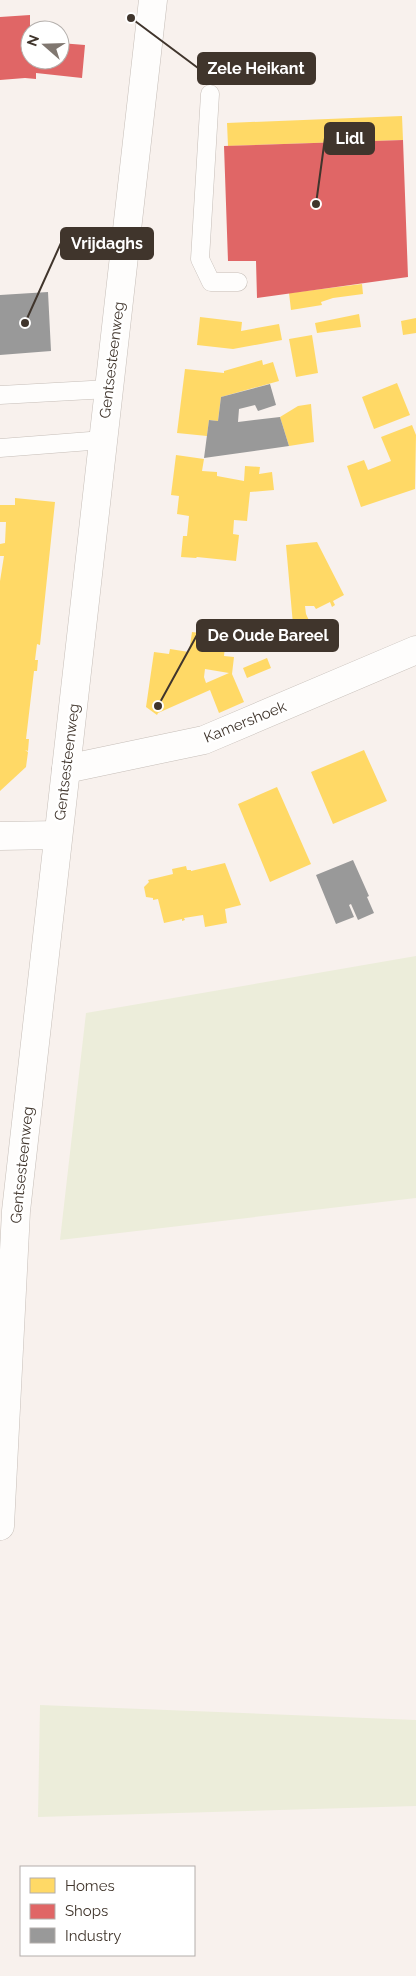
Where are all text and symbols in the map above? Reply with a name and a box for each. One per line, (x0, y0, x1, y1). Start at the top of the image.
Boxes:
north arrow (20, 20, 70, 70)
text: N (23, 33, 42, 48)
callout: Zele Heikant (198, 53, 315, 84)
text: Zele Heikant (207, 59, 305, 78)
callout: Lidl (325, 123, 374, 154)
text: Lidl (336, 129, 365, 148)
callout: Vrijdaghs (61, 228, 153, 259)
text: Vrijdaghs (71, 234, 143, 253)
street label: Gentsesteenweg (96, 301, 128, 419)
callout: De Oude Bareel (197, 620, 338, 651)
text: De Oude Bareel (208, 626, 329, 645)
street label: Kamershoek (201, 697, 289, 747)
street label: Gentsesteenweg (51, 703, 83, 821)
street label: Gentsesteenweg (7, 1106, 37, 1224)
legend (20, 1866, 195, 1956)
text: Homes (65, 1877, 115, 1895)
text: Shops (65, 1902, 108, 1920)
text: Industry (65, 1927, 121, 1945)

